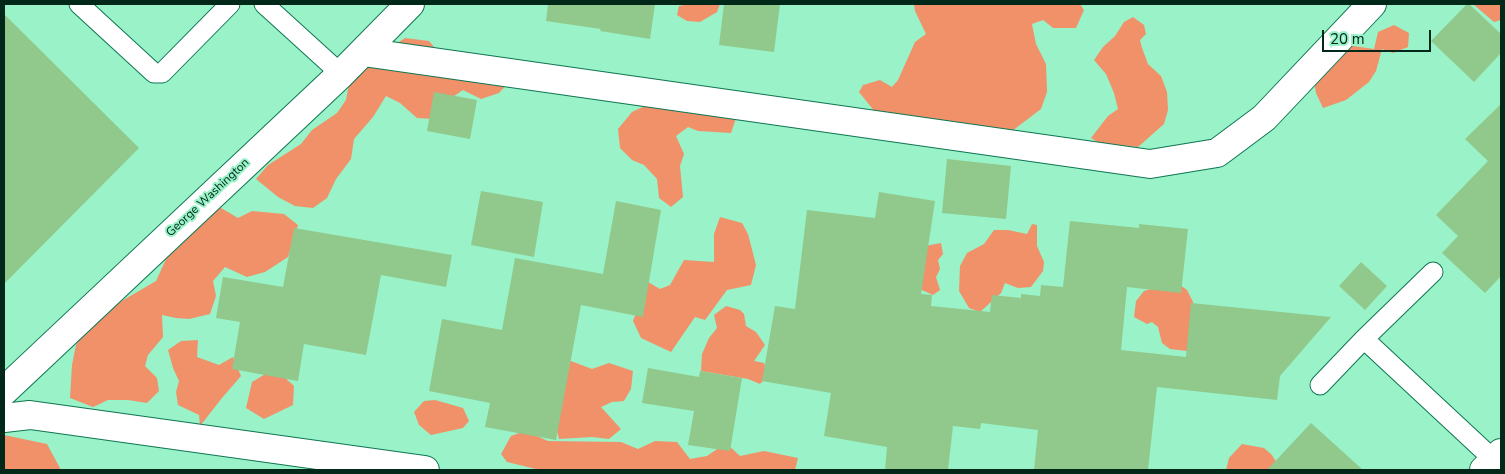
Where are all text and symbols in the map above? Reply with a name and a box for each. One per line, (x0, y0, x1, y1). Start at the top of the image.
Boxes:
scale bar (1325, 20, 1434, 52)
text: 20 m (1330, 29, 1365, 49)
street label: George Washington (164, 156, 252, 240)

